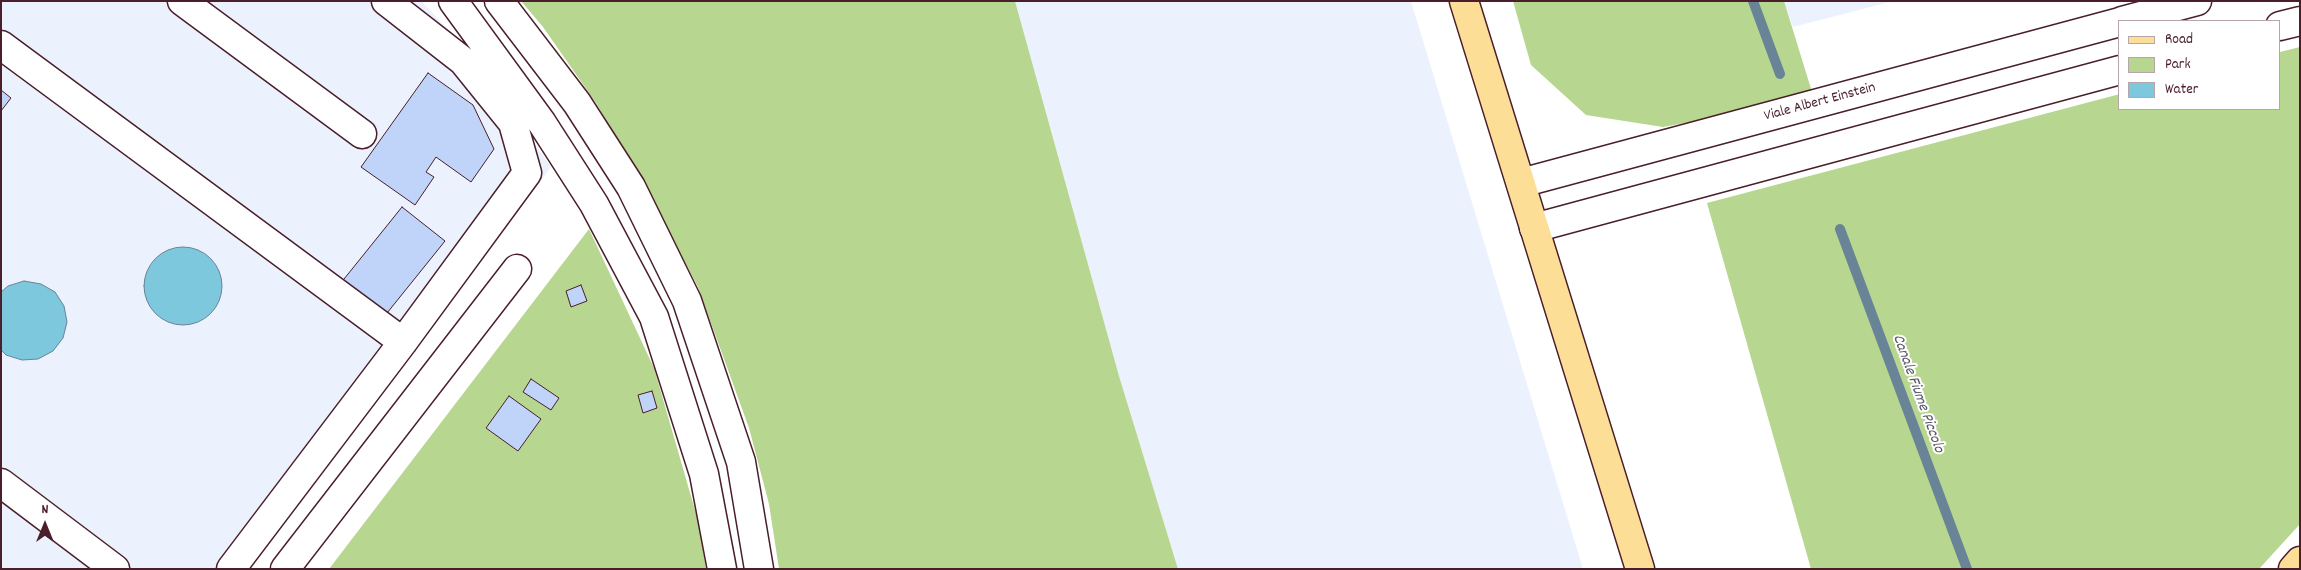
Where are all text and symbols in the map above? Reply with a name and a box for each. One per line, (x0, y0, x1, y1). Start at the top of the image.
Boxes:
legend (2118, 20, 2281, 110)
text: Road (2165, 29, 2193, 51)
text: Park (2165, 54, 2191, 76)
street label: Viale Albert Einstein (1762, 79, 1878, 127)
text: Water (2165, 79, 2198, 101)
water label: Canale Fiume Piccolo (1887, 332, 1947, 456)
north arrow (20, 500, 70, 550)
text: N (42, 500, 48, 520)

